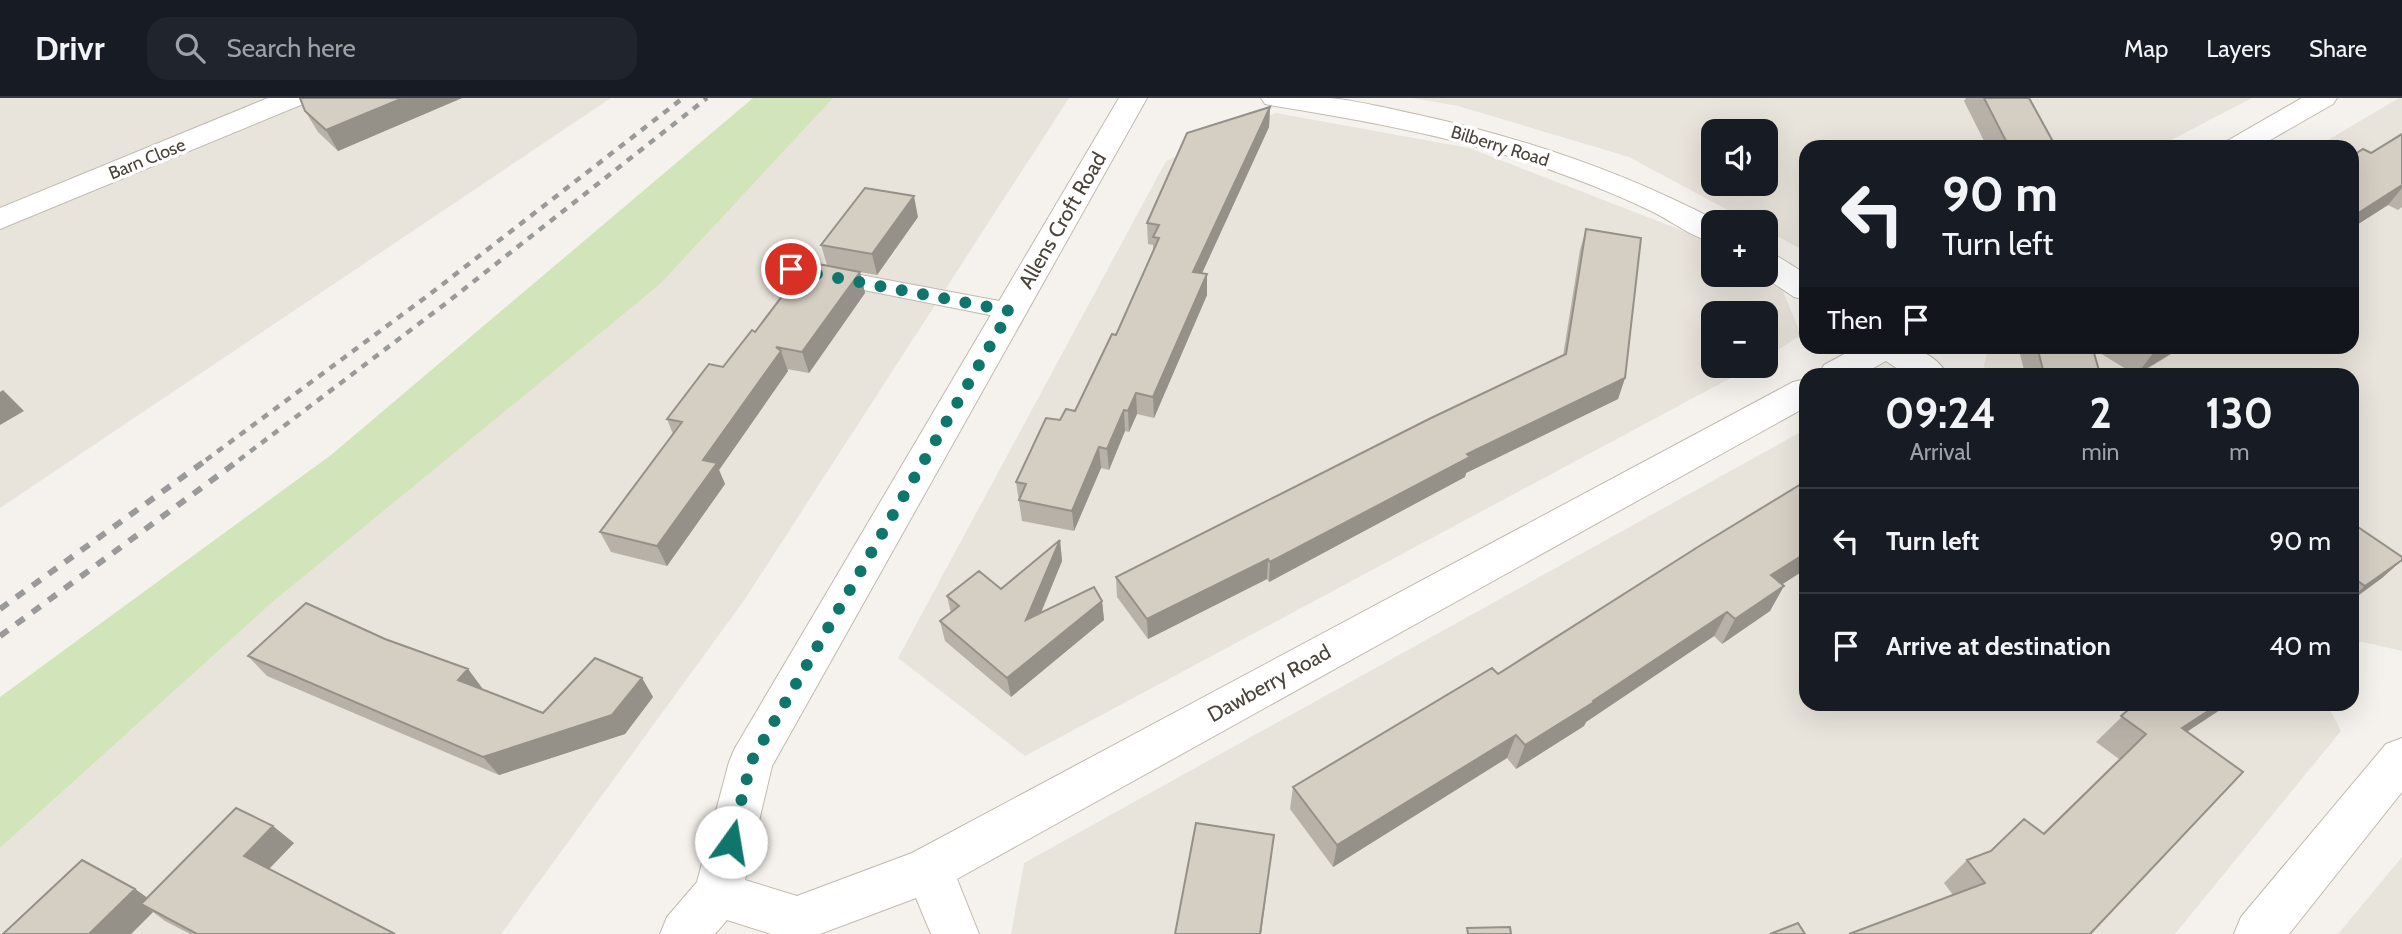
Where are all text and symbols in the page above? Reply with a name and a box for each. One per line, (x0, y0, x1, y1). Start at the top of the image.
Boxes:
search box (147, 17, 637, 80)
text: Drivr (35, 28, 105, 68)
icon: search (171, 29, 209, 67)
text: Search here (227, 32, 356, 64)
text: Map (2124, 34, 2168, 63)
text: Layers (2206, 34, 2271, 63)
text: Share (2309, 34, 2367, 63)
map controls (1701, 119, 1778, 378)
button: sound (1701, 119, 1778, 196)
street label: Bilberry Road (1448, 121, 1552, 171)
street label: Barn Close (105, 134, 189, 184)
street label: Allens Croft Road (1013, 147, 1111, 293)
text: 90 m (1942, 164, 2058, 223)
icon: left (1827, 168, 1918, 259)
button: + (1701, 210, 1778, 287)
text: Turn left (1942, 224, 2053, 263)
pin (761, 239, 821, 299)
icon: arrive (772, 250, 810, 288)
button: − (1701, 301, 1778, 378)
icon: arrive (1897, 301, 1935, 339)
text: Then (1827, 304, 1883, 336)
text: 09:24 (1885, 387, 1996, 439)
text: 2 (2089, 387, 2112, 439)
text: 130 (2205, 387, 2273, 439)
text: Arrival (1910, 438, 1971, 466)
text: min (2082, 438, 2119, 466)
text: m (2229, 438, 2249, 466)
icon: left (1827, 522, 1865, 560)
text: Turn left (1886, 525, 1979, 557)
text: 90 m (2269, 525, 2331, 557)
icon: arrive (1827, 627, 1865, 665)
text: Arrive at destination (1886, 630, 2111, 662)
text: 40 m (2269, 630, 2331, 662)
street label: Dawberry Road (1203, 639, 1335, 727)
position arrow (694, 805, 768, 879)

